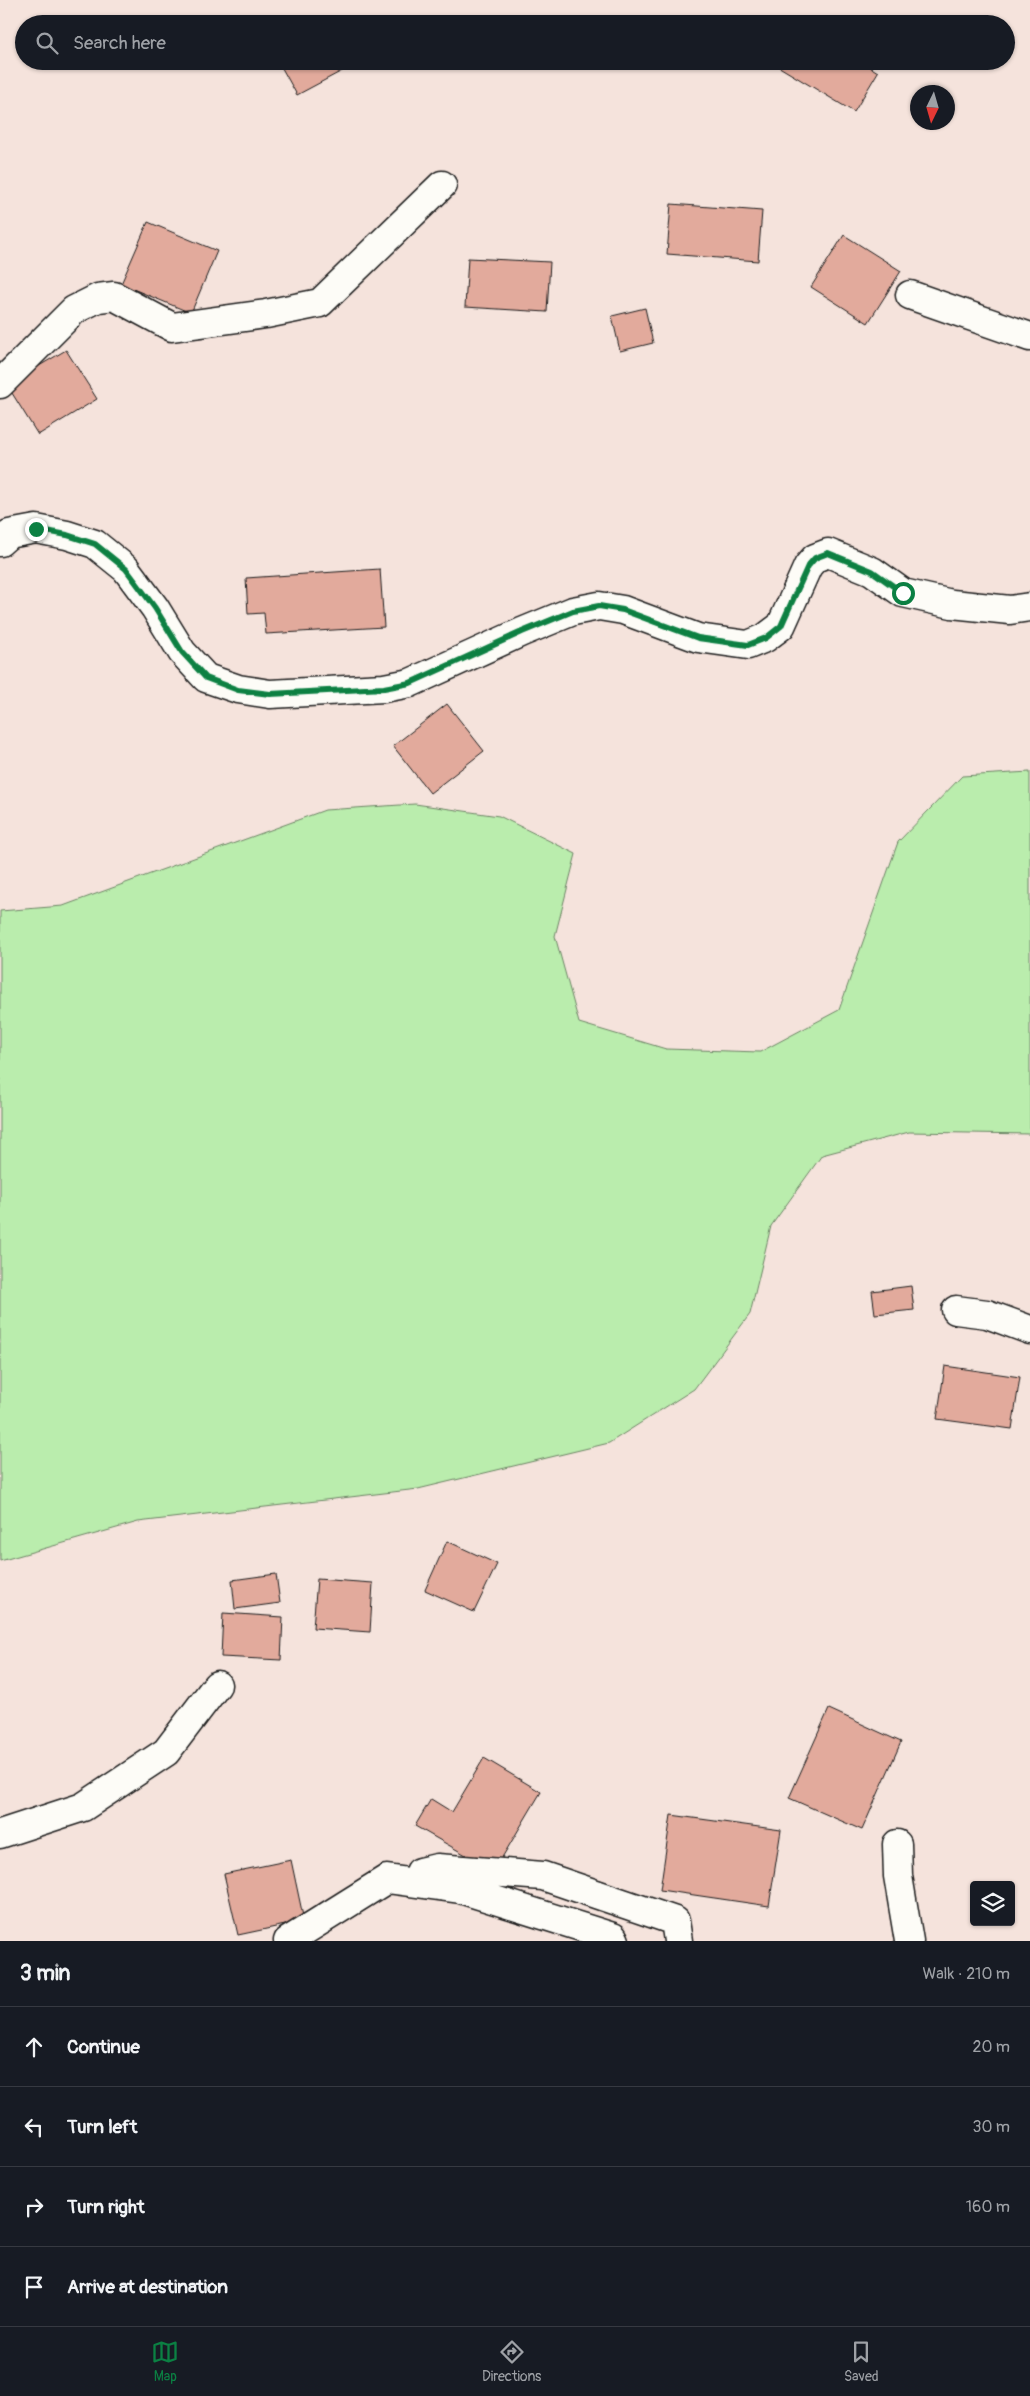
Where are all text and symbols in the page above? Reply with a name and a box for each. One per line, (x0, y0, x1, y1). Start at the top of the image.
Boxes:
search box (15, 15, 1015, 70)
icon: search (33, 29, 61, 57)
text: Search here (73, 31, 166, 55)
north arrow (910, 85, 955, 130)
route end (25, 518, 48, 541)
route start (892, 582, 915, 605)
map controls (970, 1881, 1015, 1926)
button: layers (970, 1881, 1015, 1926)
text: 3 min (20, 1960, 70, 1987)
text: Walk · 210 m (922, 1964, 1010, 1984)
icon: ahead (20, 2033, 48, 2061)
text: Continue (67, 2035, 140, 2059)
text: 20 m (972, 2037, 1010, 2057)
icon: left (20, 2113, 48, 2141)
text: Turn left (67, 2115, 137, 2139)
text: 30 m (972, 2117, 1010, 2137)
icon: right (20, 2193, 48, 2221)
text: Turn right (67, 2195, 145, 2219)
text: 160 m (966, 2197, 1010, 2217)
icon: arrive (20, 2273, 48, 2301)
text: Arrive at destination (67, 2275, 228, 2299)
tab: Map (151, 2338, 179, 2385)
tab: Directions (482, 2338, 541, 2385)
tab: Saved (844, 2338, 879, 2385)

